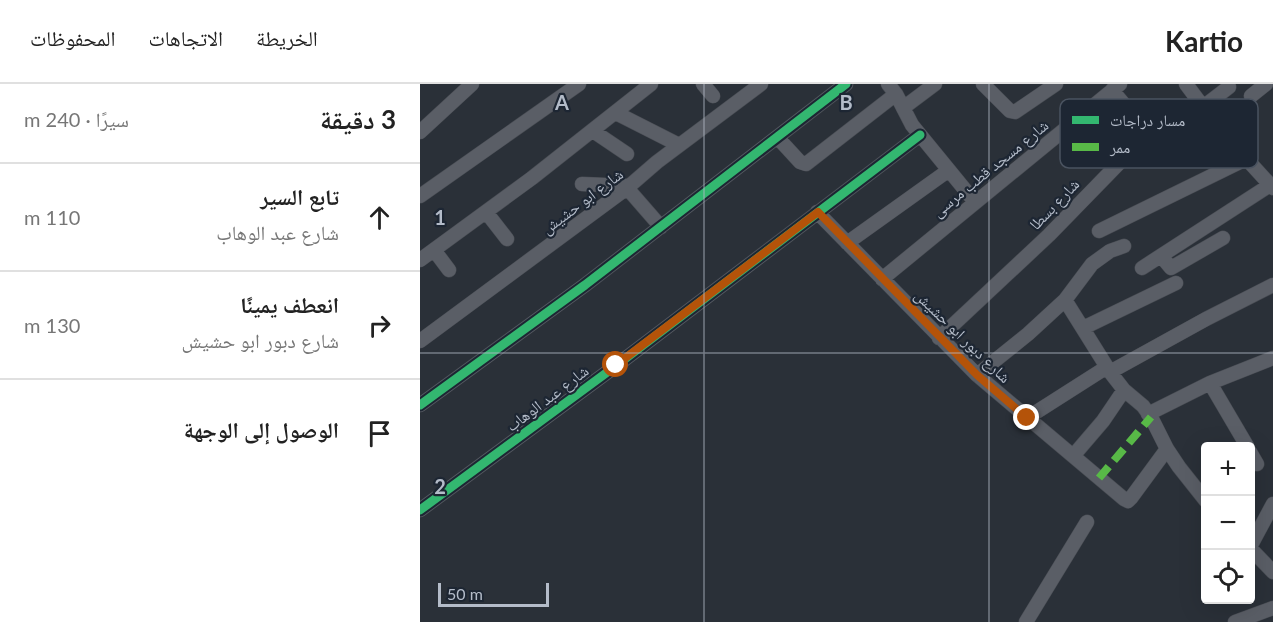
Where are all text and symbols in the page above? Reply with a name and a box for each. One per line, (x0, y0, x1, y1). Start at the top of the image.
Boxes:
text: Kartio (1165, 24, 1243, 58)
text: المحفوظات (30, 25, 115, 50)
text: الاتجاهات (148, 25, 223, 50)
text: الخريطة (256, 25, 318, 50)
text: A (554, 90, 569, 114)
text: B (839, 90, 853, 114)
legend (1060, 99, 1258, 168)
text: 3 دقيقة (320, 103, 396, 135)
text: سيرًا · 240 m (24, 107, 129, 131)
text: مسار دراجات (1110, 110, 1185, 130)
street label: شارع مسجد قطب مرسى (928, 115, 1053, 222)
text: ممر (1109, 137, 1130, 157)
street label: شارع ابو حشيش (537, 164, 627, 239)
street label: شارع بسطا (1025, 174, 1084, 235)
text: تابع السير (260, 183, 339, 210)
icon: ahead (363, 201, 396, 234)
text: 110 m (24, 205, 80, 229)
text: 1 (434, 205, 446, 229)
text: شارع عبد الوهاب (216, 220, 339, 244)
street label: شارع دبور ابو حشيش (910, 285, 1015, 388)
text: انعطف يمينًا (240, 291, 339, 318)
icon: right (363, 309, 396, 342)
text: 130 m (24, 313, 80, 337)
text: شارع دبور ابو حشيش (182, 328, 339, 352)
route start (602, 351, 628, 377)
street label: شارع عبد الوهاب (502, 360, 593, 436)
route end (1013, 404, 1039, 430)
text: الوصول إلى الوجهة (184, 416, 339, 443)
icon: arrive (363, 417, 396, 450)
map controls (1201, 442, 1255, 604)
button: + (1201, 442, 1255, 496)
text: 2 (434, 474, 446, 498)
button: − (1201, 496, 1255, 550)
button: locate (1201, 550, 1255, 604)
scale bar (438, 580, 549, 608)
text: 50 m (447, 584, 483, 603)

